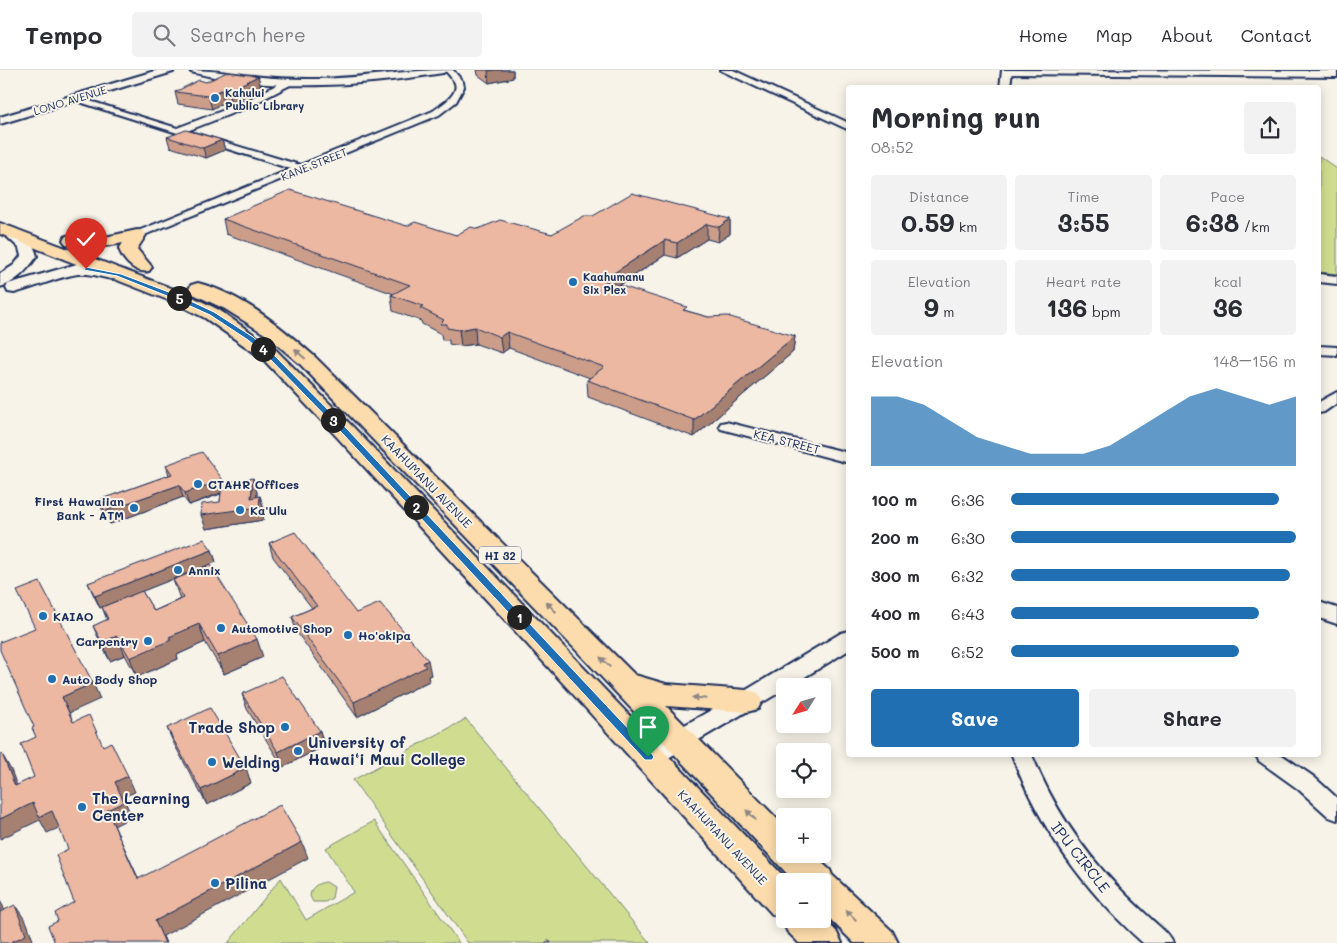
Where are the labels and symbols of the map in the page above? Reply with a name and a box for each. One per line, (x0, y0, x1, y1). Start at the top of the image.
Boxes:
street label: LONO AVENUE (31, 82, 109, 118)
place label: Kahului Public Library (225, 85, 304, 113)
marker: Kahului Public Library (209, 92, 221, 104)
street label: KANE STREET (279, 144, 349, 184)
pin (65, 218, 107, 269)
place label: Kaahumanu Six Plex (583, 269, 645, 297)
marker: Kaahumanu Six Plex (567, 276, 579, 288)
pin: 5 (166, 286, 192, 310)
pin: 4 (250, 336, 276, 362)
one-way arrow (294, 348, 306, 360)
pin: 3 (320, 408, 346, 432)
street label: KEA STREET (752, 425, 822, 457)
street label: KAAHUMANU AVENUE (378, 431, 476, 531)
place label: CTAHR Offices (208, 476, 299, 492)
marker: CTAHR Offices (192, 478, 204, 490)
place label: First Hawaiian Bank - ATM (34, 493, 124, 523)
pin: 2 (404, 494, 428, 520)
marker: First Hawaiian Bank - ATM (128, 502, 140, 514)
place label: Ka'Ulu (250, 502, 287, 518)
marker: Ka'Ulu (234, 504, 246, 516)
road number: HI 32 (479, 546, 521, 564)
place label: Annix (188, 562, 221, 578)
marker: Annix (172, 564, 184, 576)
one-way arrow (545, 601, 557, 613)
pin: 1 (506, 604, 532, 630)
place label: KAIAO (53, 608, 94, 624)
marker: KAIAO (37, 610, 49, 622)
place label: Automotive Shop (231, 620, 333, 636)
marker: Automotive Shop (215, 622, 227, 634)
place label: Ho'okipa (358, 627, 411, 643)
marker: Ho'okipa (342, 629, 354, 641)
place label: Carpentry (76, 633, 138, 649)
marker: Carpentry (142, 635, 154, 647)
one-way arrow (599, 656, 611, 668)
place label: Auto Body Shop (62, 671, 158, 687)
marker: Auto Body Shop (46, 673, 58, 685)
north arrow (776, 678, 831, 732)
one-way arrow (690, 694, 706, 702)
pin (627, 706, 669, 757)
place label: Trade Shop (189, 717, 275, 737)
marker: Trade Shop (279, 721, 291, 733)
place label: University of Hawai‘i Maui College (308, 732, 466, 769)
marker: University of Hawai‘i Maui College (292, 745, 304, 757)
place label: Welding (222, 752, 280, 772)
marker: Welding (206, 756, 218, 768)
street label: KAAHUMANU AVENUE (675, 786, 771, 888)
place label: The Learning Center (92, 788, 190, 825)
marker: The Learning Center (76, 801, 88, 813)
one-way arrow (745, 809, 757, 821)
street label: IPU CIRCLE (1047, 817, 1115, 897)
place label: Pilina (225, 873, 267, 893)
marker: Pilina (209, 877, 221, 889)
one-way arrow (845, 909, 857, 921)

